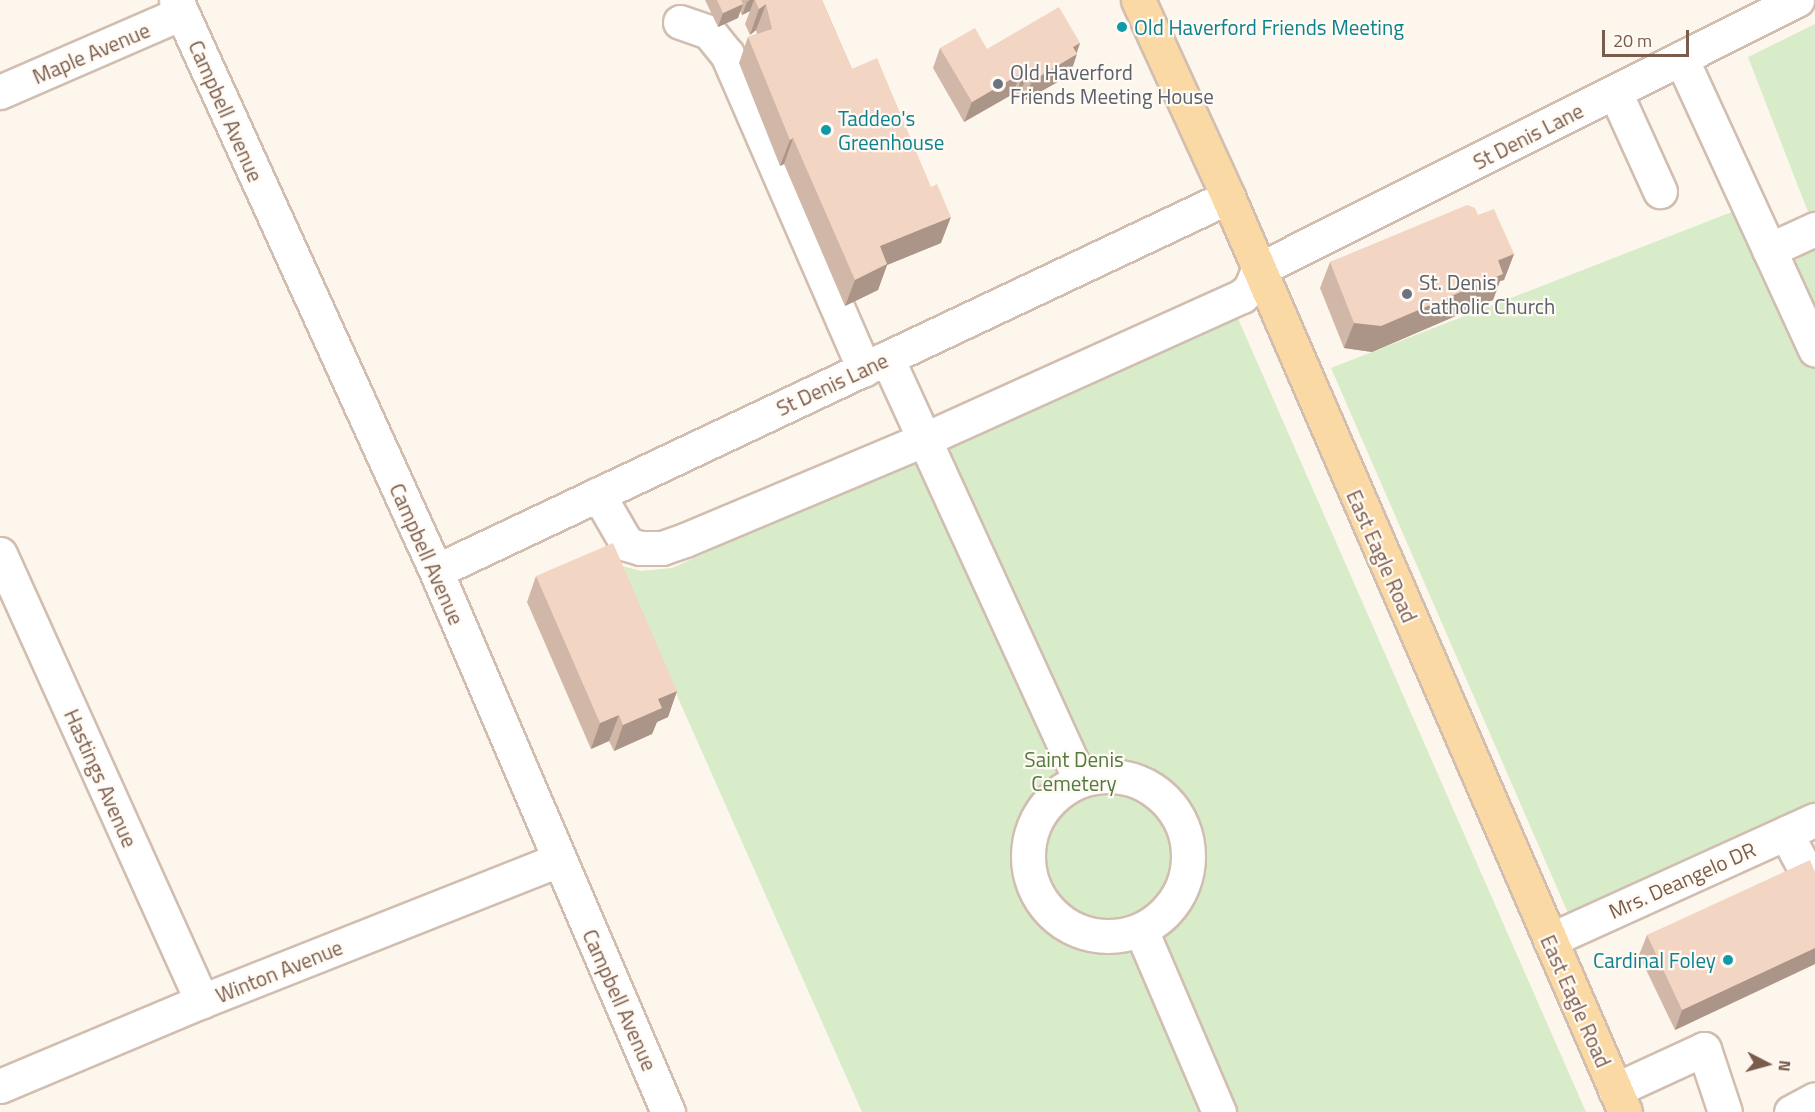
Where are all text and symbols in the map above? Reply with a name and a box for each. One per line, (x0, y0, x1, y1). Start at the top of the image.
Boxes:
place label: Old Haverford Friends Meeting (1134, 14, 1404, 40)
street label: Maple Avenue (29, 17, 153, 89)
scale bar (1605, 18, 1692, 56)
marker: Old Haverford Friends Meeting (1115, 20, 1129, 34)
text: 20 m (1613, 27, 1652, 54)
street label: Campbell Avenue (184, 36, 268, 186)
place label: Old Haverford Friends Meeting House (1010, 59, 1214, 109)
marker: Old Haverford Friends Meeting House (991, 77, 1005, 91)
street label: St Denis Lane (1469, 98, 1587, 174)
place label: Taddeo's Greenhouse (838, 105, 944, 155)
marker: Taddeo's Greenhouse (819, 123, 833, 137)
place label: St. Denis Catholic Church (1419, 269, 1555, 319)
marker: St. Denis Catholic Church (1400, 287, 1414, 301)
street label: St Denis Lane (772, 347, 892, 421)
street label: Campbell Avenue (385, 479, 469, 629)
street label: East Eagle Road (1342, 486, 1422, 626)
street label: Hastings Avenue (59, 705, 143, 851)
park label: Saint Denis Cemetery (1024, 746, 1124, 796)
street label: Mrs. Deangelo DR (1605, 836, 1759, 924)
street label: Campbell Avenue (578, 925, 662, 1075)
street label: East Eagle Road (1536, 931, 1616, 1071)
street label: Winton Avenue (212, 934, 346, 1008)
place label: Cardinal Foley (1593, 947, 1716, 973)
marker: Cardinal Foley (1721, 953, 1735, 967)
north arrow (1737, 1034, 1797, 1094)
text: N (1772, 1059, 1797, 1073)

